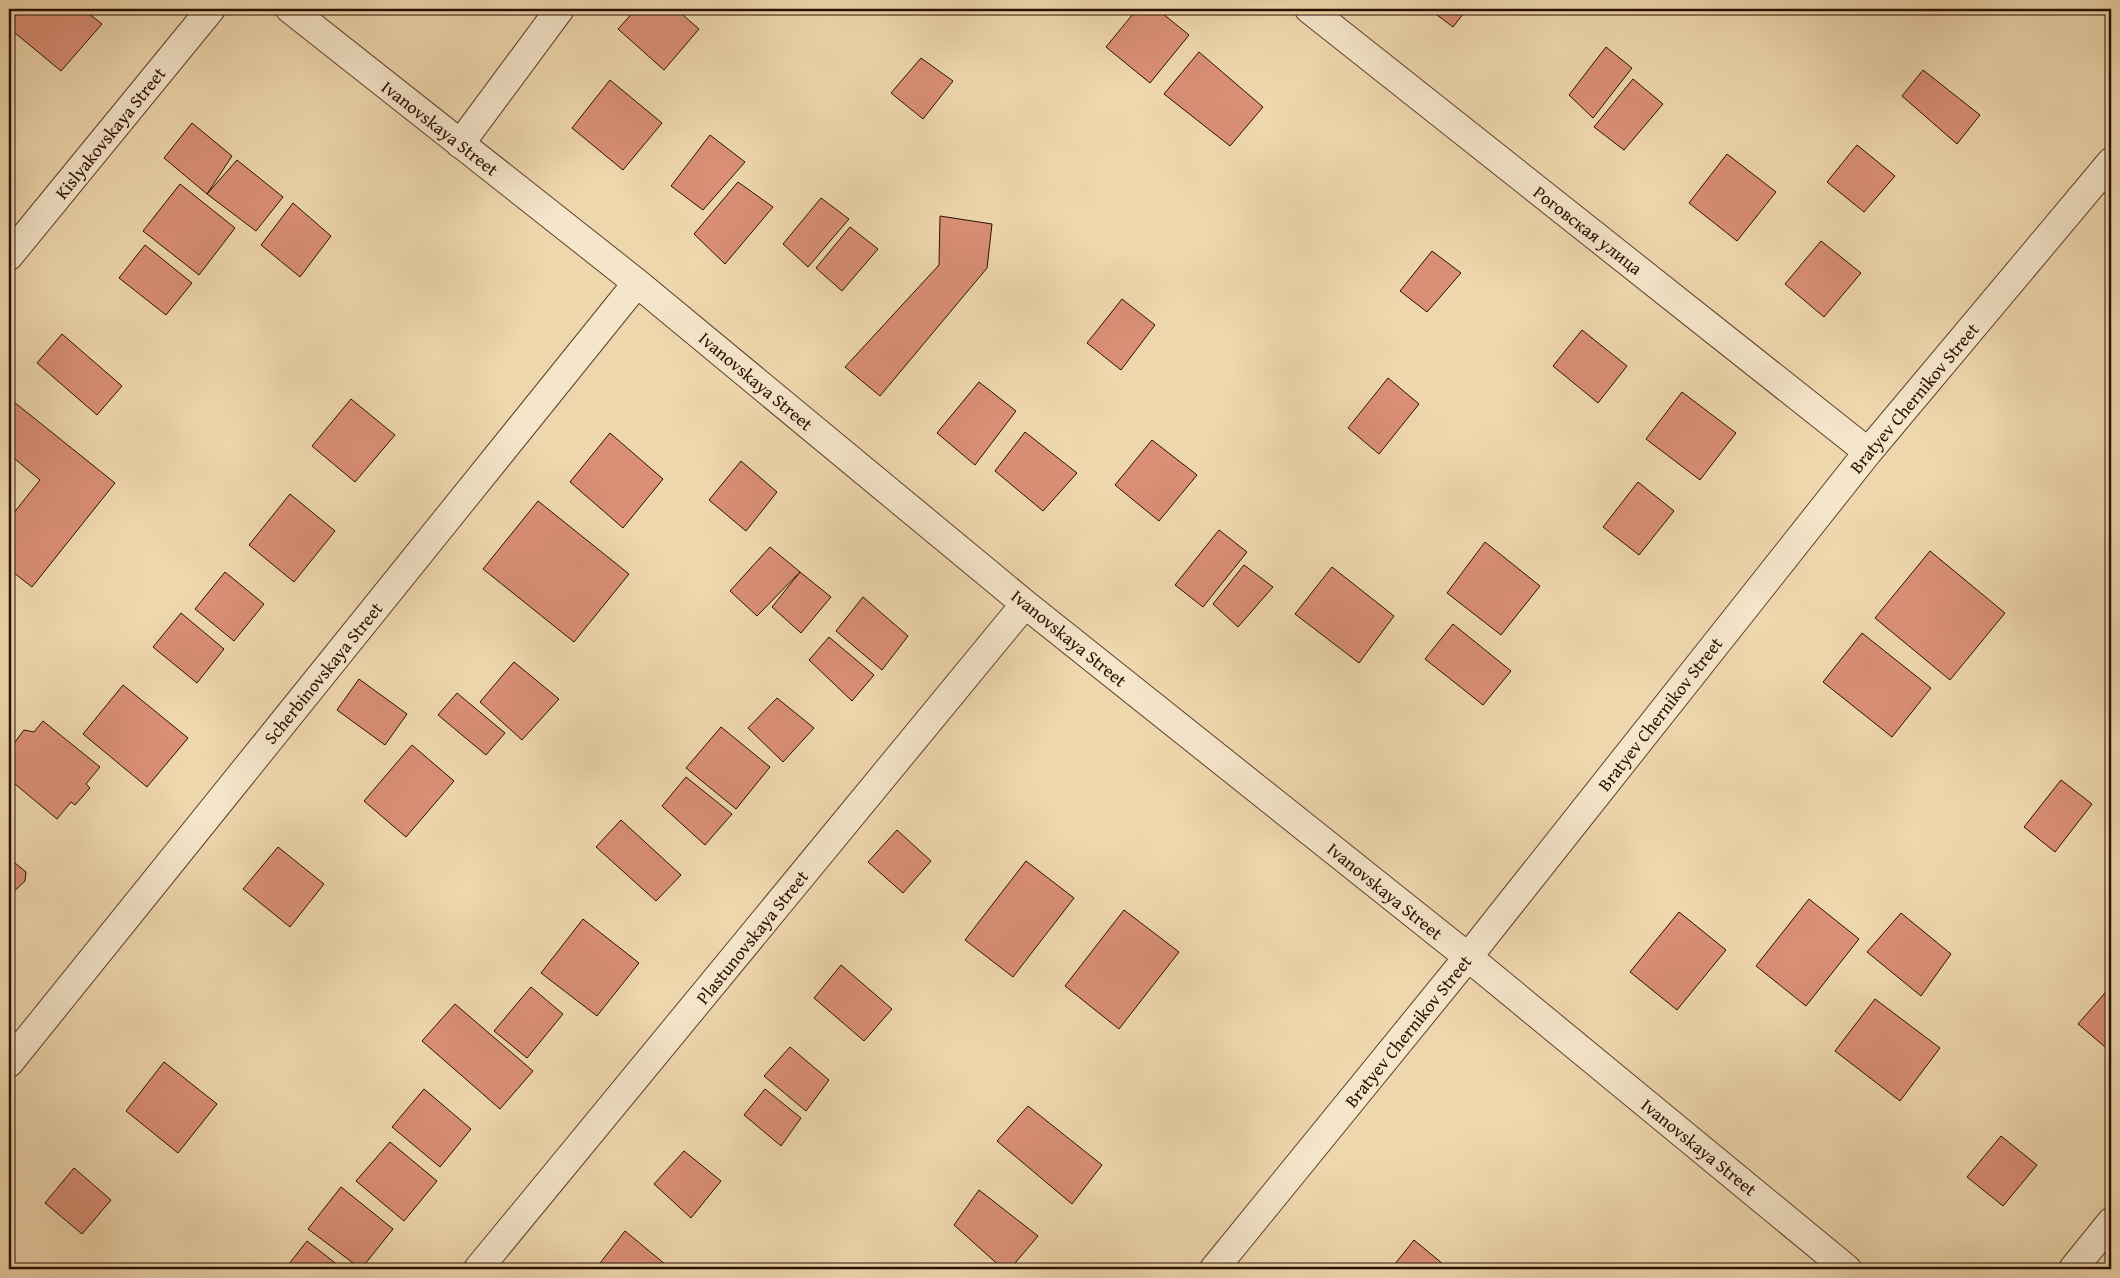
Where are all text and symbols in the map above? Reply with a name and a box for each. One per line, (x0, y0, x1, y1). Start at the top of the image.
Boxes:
street label: Kislyakovskaya Street (48, 61, 172, 205)
street label: Ivanovskaya Street (376, 74, 505, 183)
street label: Роговская улица (1528, 179, 1649, 282)
street label: Bratyev Chernikov Street (1843, 316, 1986, 479)
street label: Ivanovskaya Street (693, 325, 820, 437)
street label: Ivanovskaya Street (1005, 583, 1133, 694)
street label: Scherbinovskaya Street (257, 596, 389, 750)
street label: Bratyev Chernikov Street (1591, 631, 1729, 797)
street label: Ivanovskaya Street (1321, 836, 1449, 947)
street label: Plastunovskaya Street (689, 864, 815, 1010)
street label: Bratyev Chernikov Street (1338, 948, 1478, 1113)
street label: Ivanovskaya Street (1635, 1092, 1763, 1203)

